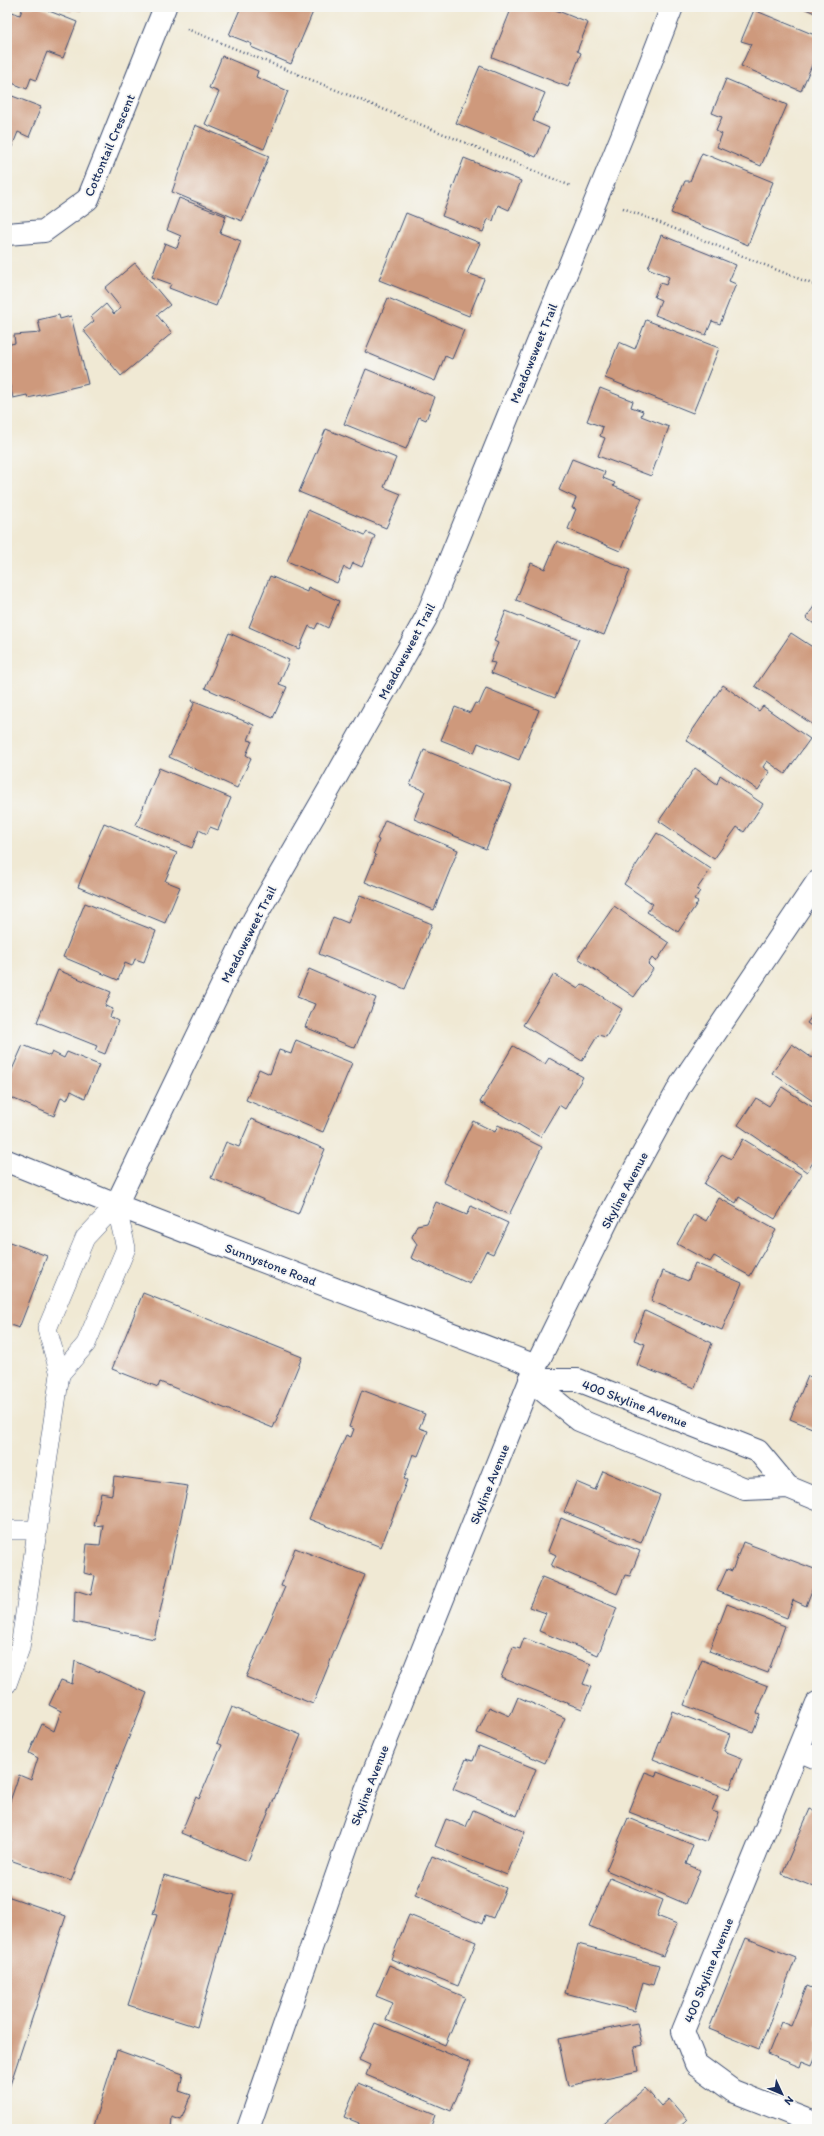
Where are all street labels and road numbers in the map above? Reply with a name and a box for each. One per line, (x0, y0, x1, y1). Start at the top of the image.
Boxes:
street label: Cottontail Crescent (81, 92, 138, 199)
street label: Meadowsweet Trail (507, 301, 560, 405)
street label: Meadowsweet Trail (375, 600, 438, 702)
street label: Meadowsweet Trail (218, 883, 279, 985)
street label: Skyline Avenue (598, 1149, 651, 1231)
street label: Sunnystone Road (223, 1240, 319, 1289)
street label: 400 Skyline Avenue (580, 1376, 690, 1430)
street label: Skyline Avenue (467, 1442, 512, 1526)
street label: Skyline Avenue (347, 1743, 392, 1828)
street label: 400 Skyline Avenue (681, 1916, 736, 2025)

